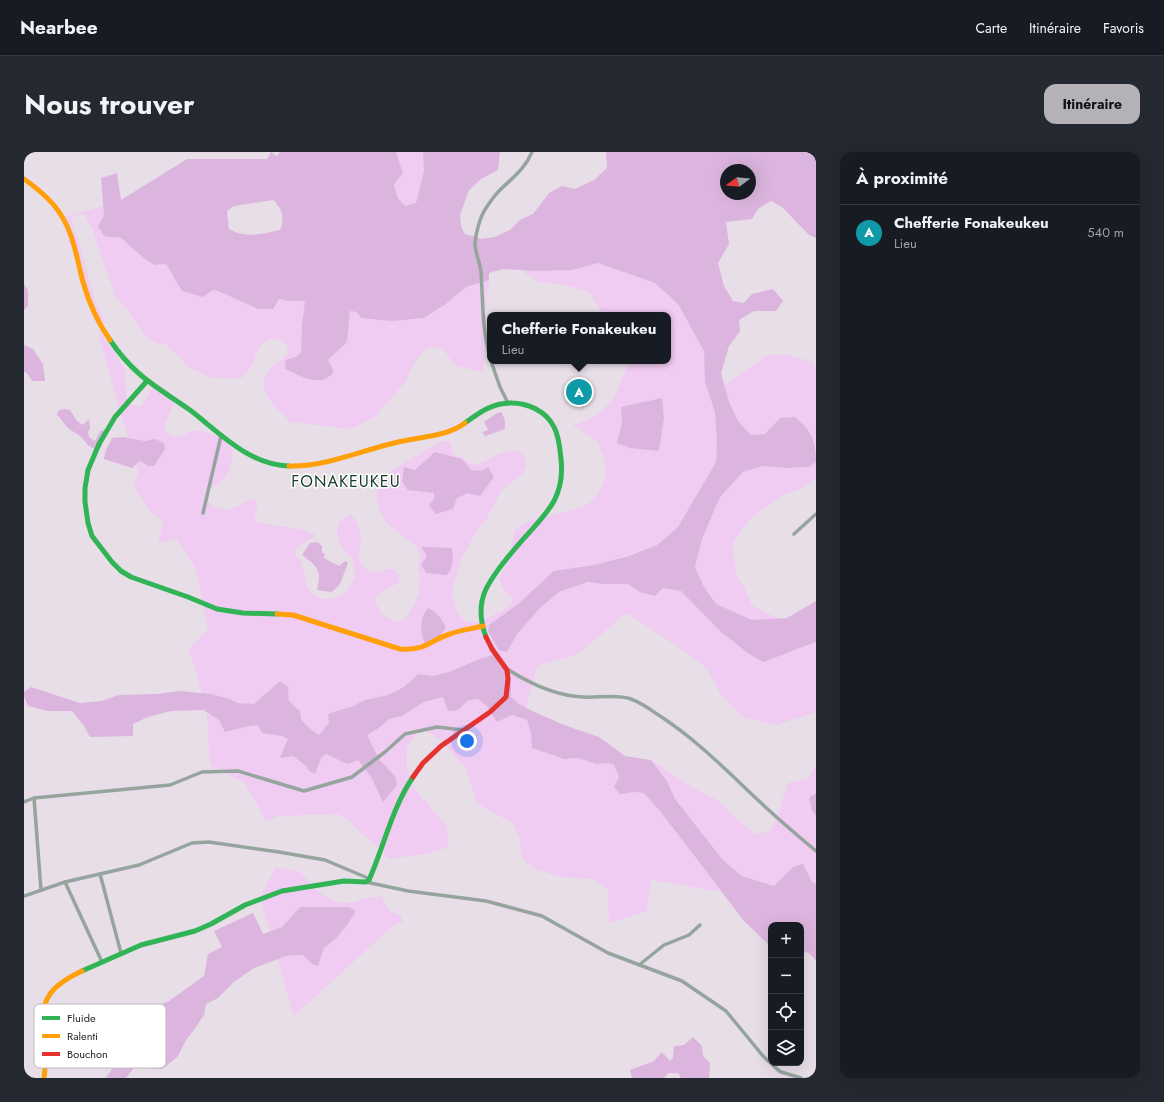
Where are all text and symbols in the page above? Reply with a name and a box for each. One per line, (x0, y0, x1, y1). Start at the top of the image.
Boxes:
text: Nearbee (20, 14, 98, 41)
text: Carte (975, 18, 1007, 38)
text: Itinéraire (1029, 18, 1081, 38)
text: Favoris (1103, 18, 1144, 38)
text: Nous trouver (24, 84, 195, 125)
button: Itinéraire (1044, 84, 1140, 124)
north arrow (720, 164, 756, 200)
text: À proximité (856, 166, 948, 190)
text: Chefferie Fonakeukeu (894, 212, 1049, 234)
text: A (864, 223, 874, 242)
text: 540 m (1087, 223, 1124, 242)
text: Lieu (894, 234, 917, 253)
popup (487, 312, 671, 364)
text: Chefferie Fonakeukeu (502, 318, 656, 340)
text: Lieu (502, 340, 524, 359)
pin: A (566, 377, 592, 407)
district label: FONAKEUKEU (291, 470, 401, 493)
your location (457, 731, 477, 751)
map controls (768, 922, 804, 1066)
button: + (768, 922, 804, 958)
button: − (768, 958, 804, 994)
button: locate (768, 994, 804, 1030)
legend (34, 1004, 166, 1068)
text: Fluide (67, 1010, 96, 1026)
text: Ralenti (67, 1028, 98, 1044)
button: layers (768, 1030, 804, 1066)
text: Bouchon (67, 1046, 108, 1062)

